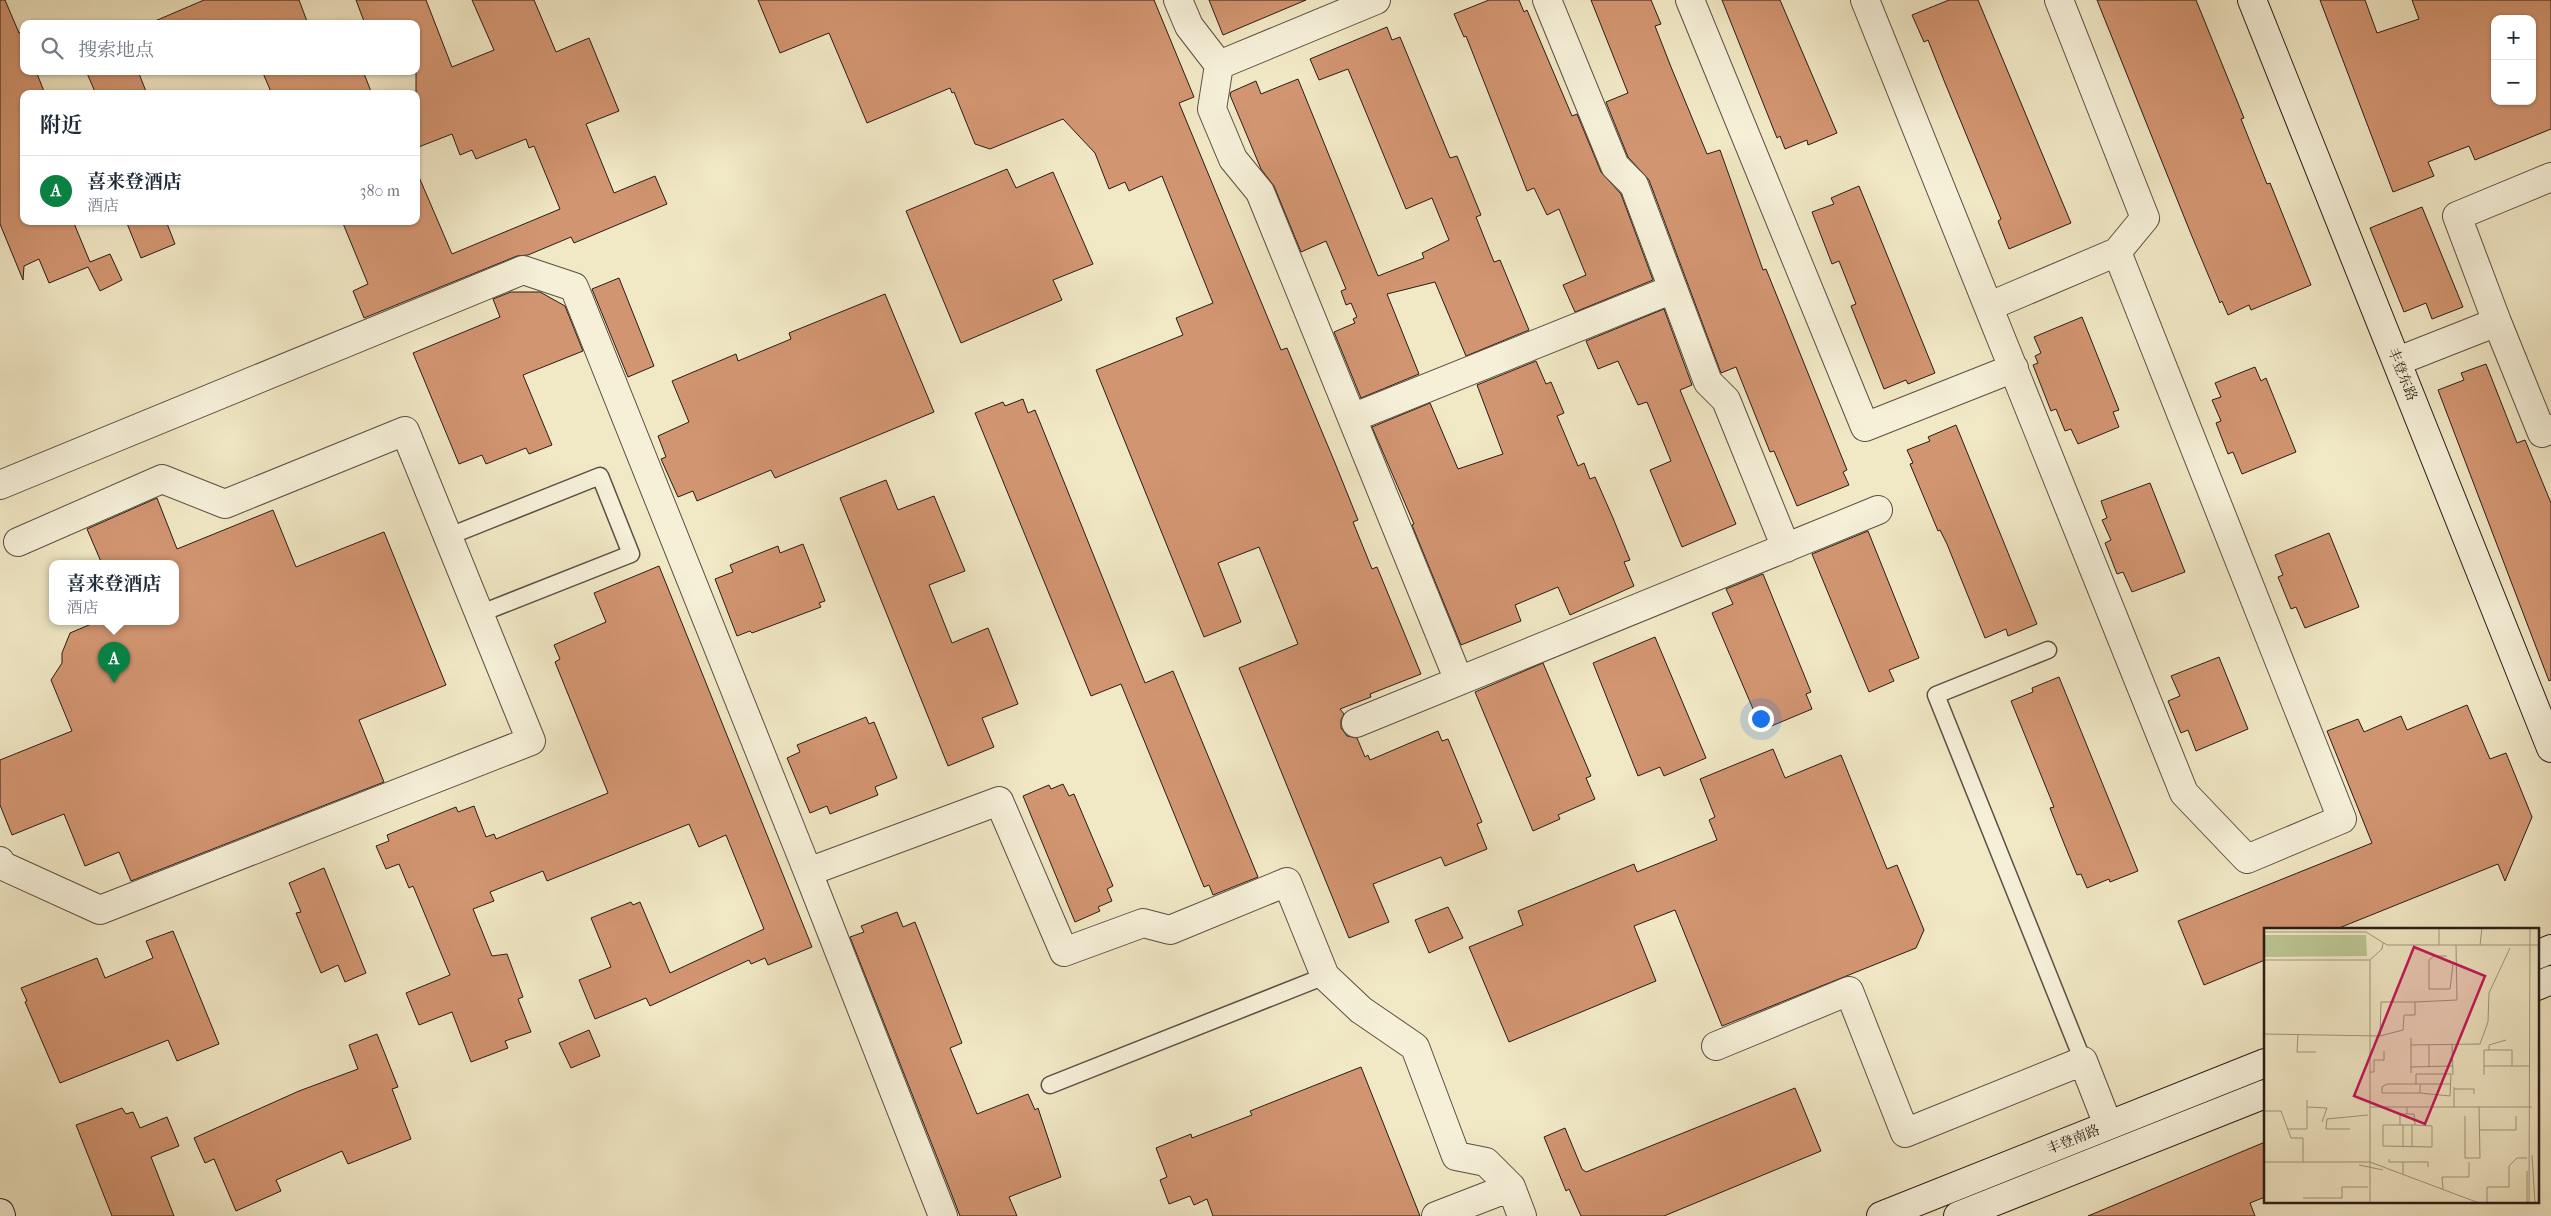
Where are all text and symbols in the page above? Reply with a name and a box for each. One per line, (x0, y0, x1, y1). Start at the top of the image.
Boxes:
map controls (2491, 15, 2536, 105)
button: + (2491, 15, 2536, 60)
search box (20, 20, 420, 75)
icon: search (38, 34, 66, 62)
text: 搜索地点 (78, 39, 154, 61)
button: − (2491, 60, 2536, 105)
text: 附近 (40, 113, 82, 137)
text: 喜来登酒店 (87, 171, 182, 193)
text: A (51, 181, 61, 200)
text: 380 m (360, 181, 400, 200)
text: 酒店 (87, 196, 119, 215)
street label: 丰登东路 (2384, 345, 2421, 403)
popup (49, 560, 179, 625)
text: 喜来登酒店 (66, 573, 162, 595)
text: 酒店 (66, 598, 99, 617)
pin: A (98, 642, 130, 683)
your location (1748, 706, 1774, 732)
inset map (2264, 928, 2538, 1204)
street label: 丰登南路 (2044, 1121, 2102, 1158)

